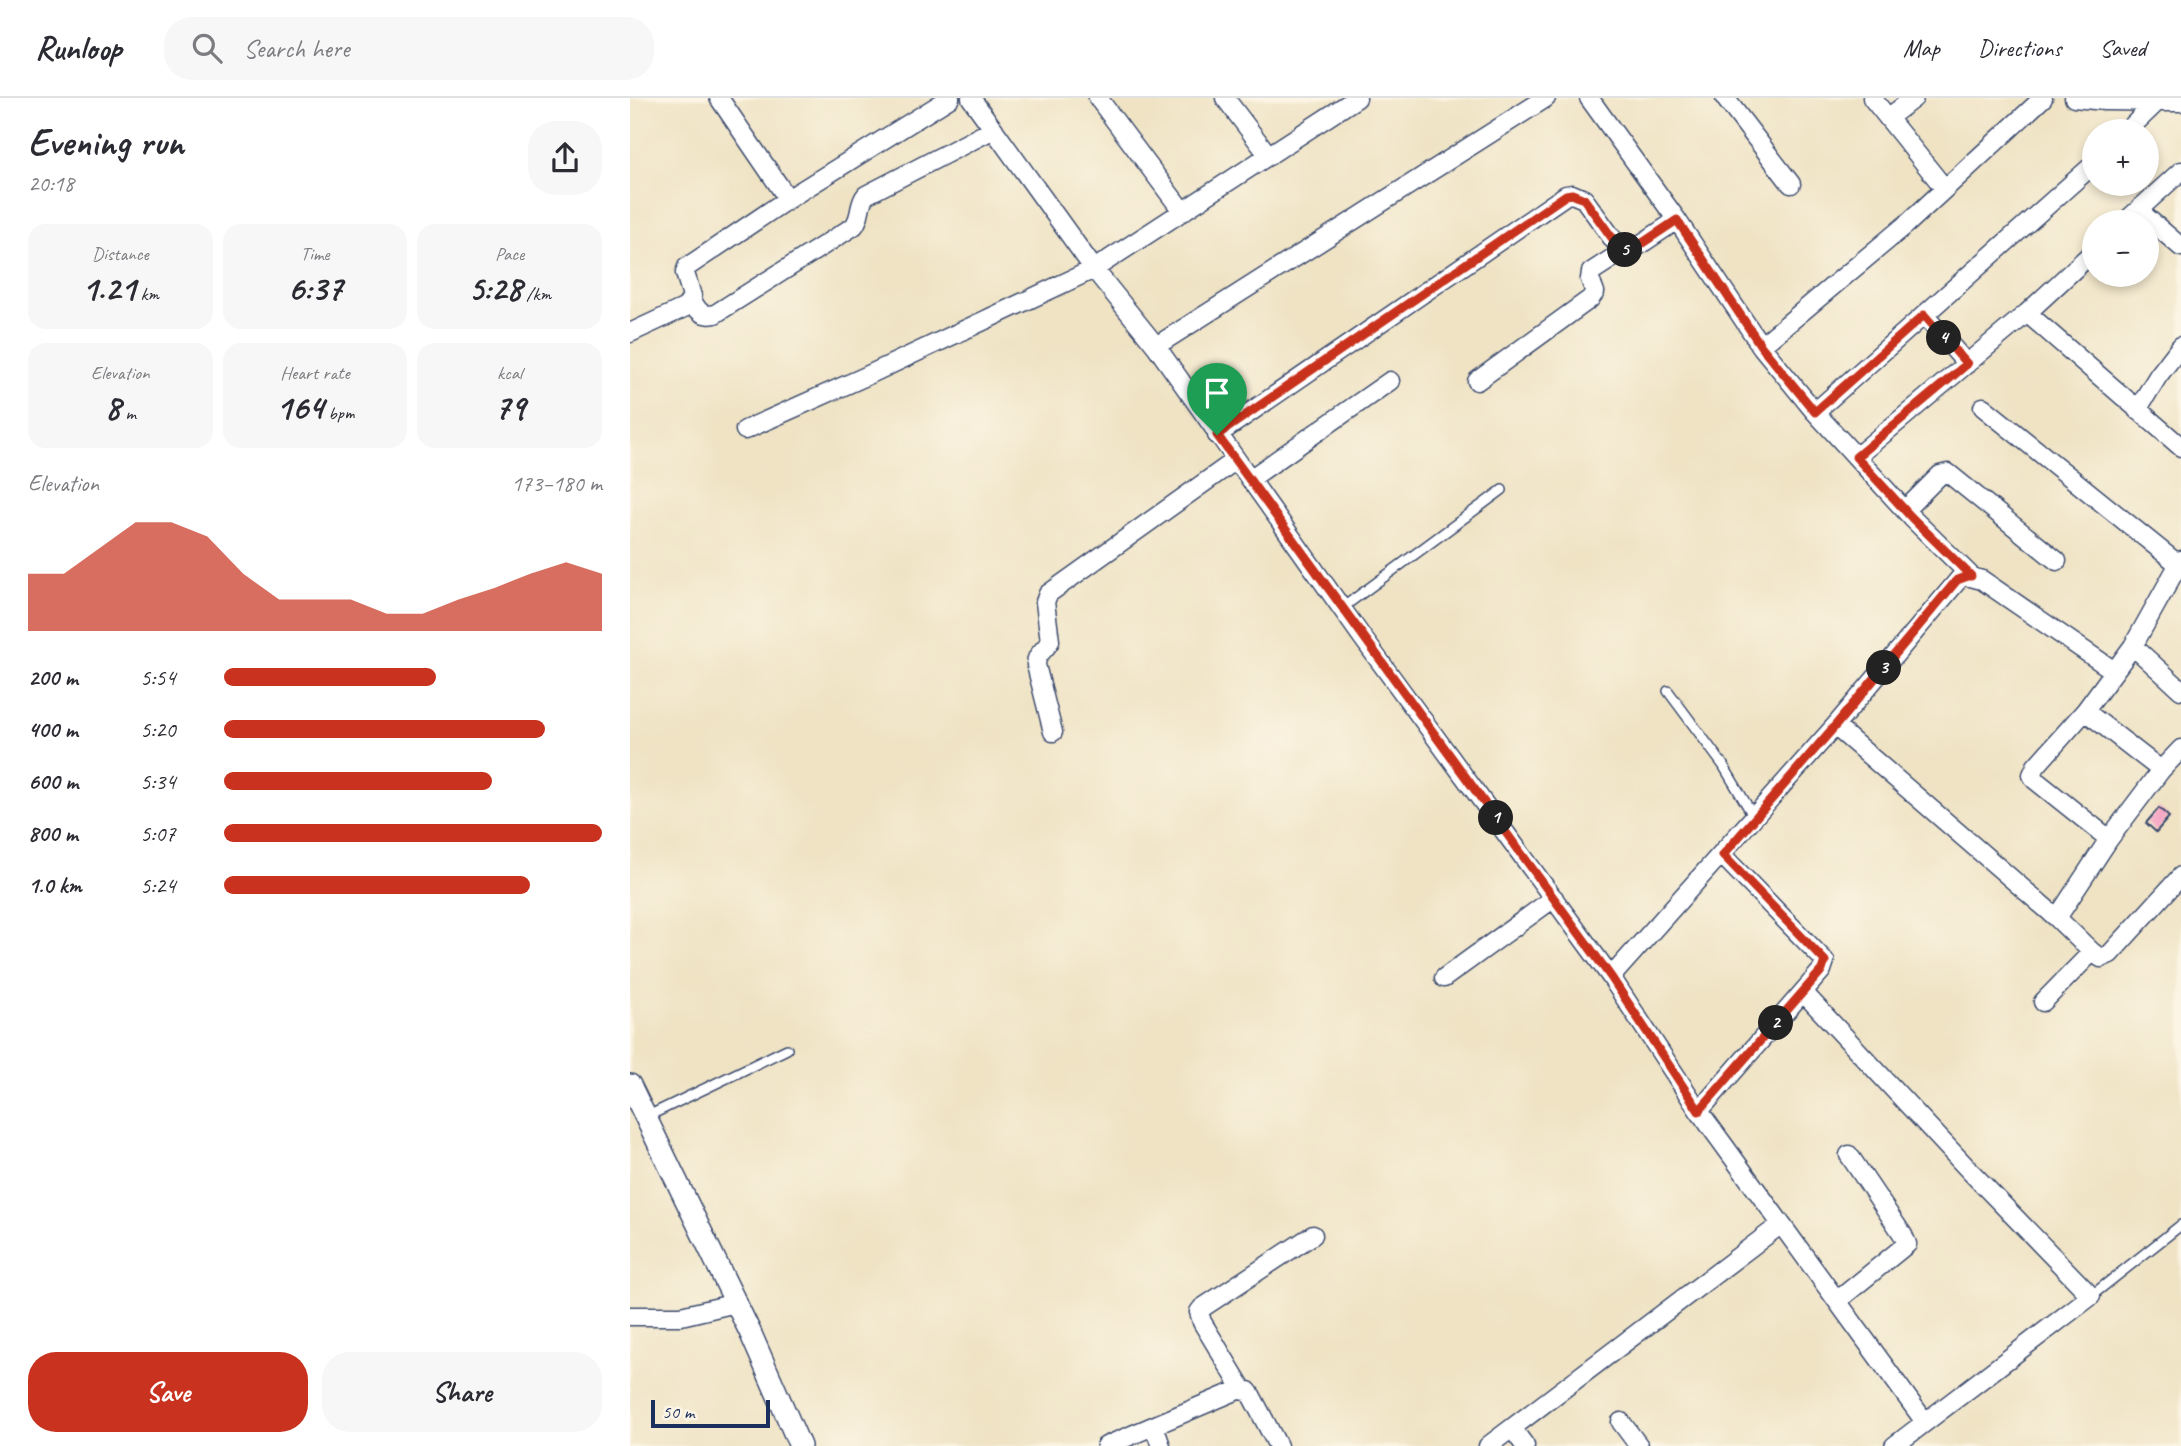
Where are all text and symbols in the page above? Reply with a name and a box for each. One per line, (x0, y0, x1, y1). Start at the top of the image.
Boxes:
search box (164, 17, 654, 80)
text: Runloop (35, 27, 122, 69)
icon: search (188, 29, 226, 67)
text: Search here (244, 32, 349, 65)
text: Map (1903, 33, 1940, 63)
text: Directions (1978, 33, 2061, 63)
text: Saved (2099, 33, 2146, 63)
text: Evening run (28, 119, 184, 166)
map controls (2082, 119, 2159, 287)
button: + (2082, 119, 2159, 196)
button: share (528, 121, 602, 195)
text: 20:18 (28, 169, 74, 198)
button: − (2082, 210, 2159, 287)
pin: 5 (1608, 232, 1642, 268)
text: 5 (1620, 237, 1629, 261)
text: Distance (92, 242, 149, 266)
text: Time (300, 242, 330, 266)
text: Pace (495, 242, 524, 266)
text: 1.21 (82, 266, 136, 311)
text: 6:37 (288, 266, 342, 311)
text: 5:28 (468, 266, 522, 311)
text: km (136, 282, 159, 306)
text: /km (522, 282, 551, 306)
pin: 4 (1926, 320, 1962, 356)
text: 4 (1939, 325, 1948, 349)
text: Elevation (91, 361, 150, 385)
text: Heart rate (280, 361, 350, 385)
text: kcal (497, 361, 522, 385)
pin (1187, 363, 1247, 435)
icon: arrive (1198, 374, 1236, 412)
text: 8 (105, 385, 121, 430)
text: 164 (276, 385, 324, 430)
text: 79 (494, 385, 525, 430)
text: m (121, 401, 136, 425)
text: bpm (324, 401, 354, 425)
text: Elevation (28, 469, 99, 498)
text: 173–180 m (511, 469, 602, 498)
pin: 3 (1866, 650, 1902, 686)
text: 3 (1879, 655, 1888, 679)
text: 200 m (28, 663, 78, 692)
text: 5:54 (140, 663, 176, 692)
text: 400 m (28, 715, 78, 744)
text: 5:20 (140, 715, 176, 744)
text: 600 m (28, 767, 78, 796)
text: 5:34 (140, 767, 176, 796)
pin: 1 (1478, 800, 1514, 836)
text: 1 (1491, 805, 1500, 829)
text: 800 m (28, 819, 78, 848)
text: 5:07 (140, 819, 176, 848)
text: 1.0 km (28, 871, 82, 900)
text: 5:24 (140, 871, 176, 900)
pin: 2 (1758, 1006, 1794, 1040)
text: 2 (1771, 1010, 1780, 1034)
button: Save (28, 1352, 308, 1432)
button: Share (322, 1352, 602, 1432)
scale bar (651, 1397, 770, 1429)
text: 50 m (662, 1400, 694, 1424)

